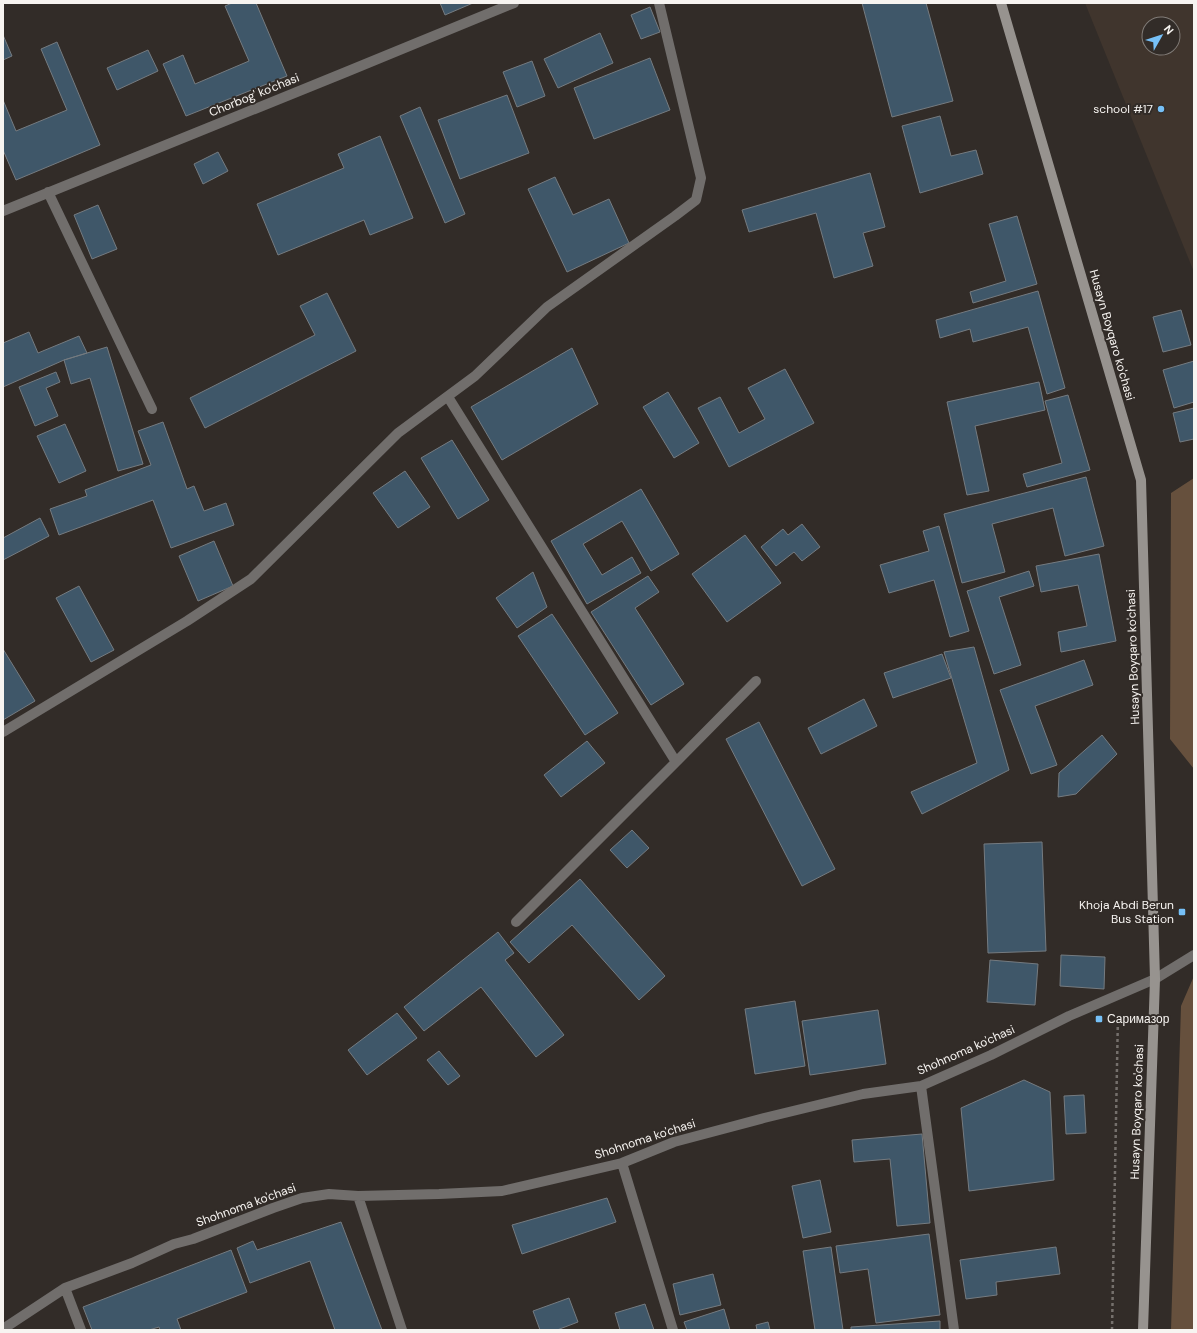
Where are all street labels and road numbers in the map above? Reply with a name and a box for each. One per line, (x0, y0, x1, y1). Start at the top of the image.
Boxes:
street label: Сhorbog' ko'chasi (206, 70, 302, 120)
street label: Husayn Boyqaro ko'chasi (1086, 268, 1138, 402)
street label: Husayn Boyqaro ko'chasi (1123, 589, 1143, 725)
street label: Shohnoma ko'chasi (915, 1021, 1017, 1079)
street label: Husayn Boyqaro ko'chasi (1127, 1044, 1147, 1180)
street label: Shohnoma ko'chasi (593, 1115, 698, 1163)
street label: Shohnoma ko'chasi (194, 1179, 298, 1230)

